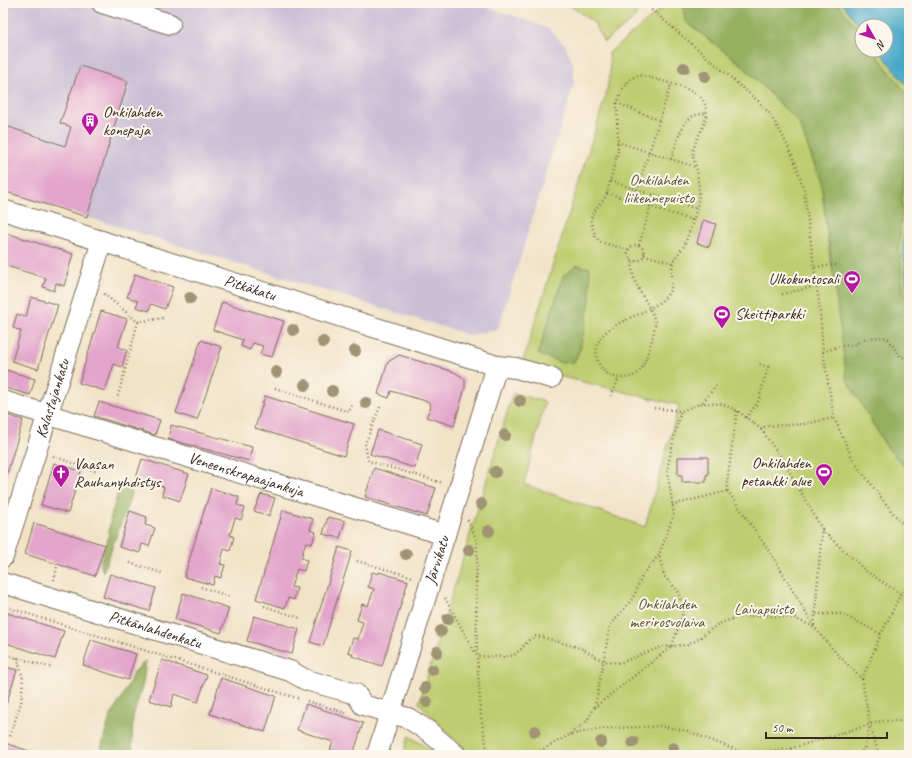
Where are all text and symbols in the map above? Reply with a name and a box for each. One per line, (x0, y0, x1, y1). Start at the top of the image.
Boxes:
north arrow (854, 18, 894, 58)
text: N (873, 37, 889, 53)
place label: Onkilahden konepaja (103, 102, 163, 140)
building icon: Onkilahden konepaja (80, 111, 100, 136)
park label: Onkilahden liikennepuisto (624, 170, 696, 208)
place label: Ulkokuntosali (769, 269, 841, 289)
sports icon: Ulkokuntosali (842, 269, 862, 294)
street label: Pitkäkatu (222, 271, 279, 306)
sports icon: Skeittiparkki (712, 304, 732, 329)
place label: Skeittiparkki (735, 304, 806, 324)
street label: Kalastajankatu (31, 356, 75, 441)
street label: Veneenskrapaajankuja (186, 448, 308, 502)
place label: Onkilahden petankki alue (741, 453, 813, 491)
place label: Vaasan Rauhanyhdistys (74, 454, 162, 492)
sports icon: Onkilahden petankki alue (814, 462, 834, 487)
church icon: Vaasan Rauhanyhdistys (51, 463, 71, 488)
street label: Järvikatu (420, 532, 454, 588)
park label: Onkilahden merirosvolaiva (630, 594, 705, 632)
park label: Laivapuisto (734, 599, 795, 619)
street label: Pitkänlahdenkatu (107, 606, 205, 653)
scale bar (766, 714, 887, 740)
text: 50 m (772, 720, 794, 736)

